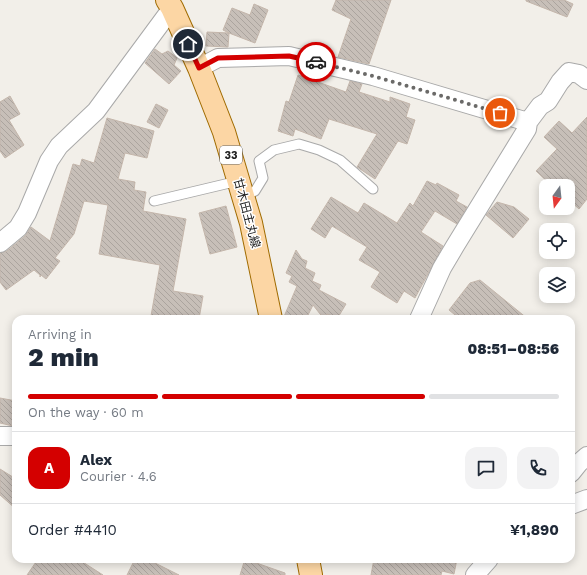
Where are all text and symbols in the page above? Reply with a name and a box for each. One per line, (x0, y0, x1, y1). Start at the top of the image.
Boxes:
pin (171, 27, 205, 61)
icon: home (177, 33, 199, 55)
courier (296, 42, 336, 82)
icon: car (305, 51, 327, 73)
pin (483, 96, 517, 130)
icon: bag (489, 102, 511, 124)
road number: 33 (220, 146, 242, 164)
street label: 甘木田主丸線 (231, 176, 263, 250)
north arrow (539, 179, 575, 215)
map controls (539, 179, 575, 303)
button: locate (539, 223, 575, 259)
button: layers (539, 267, 575, 303)
text: Arriving in (28, 327, 92, 342)
text: 08:51–08:56 (467, 340, 559, 358)
text: 2 min (28, 342, 99, 372)
text: On the way · 60 m (28, 405, 144, 420)
button: chat (465, 447, 507, 489)
button: phone (517, 447, 559, 489)
text: Alex (80, 451, 112, 469)
text: A (44, 459, 54, 477)
text: Courier · 4.6 (80, 469, 157, 484)
text: Order #4410 (28, 521, 117, 539)
text: ¥1,890 (510, 521, 559, 539)

